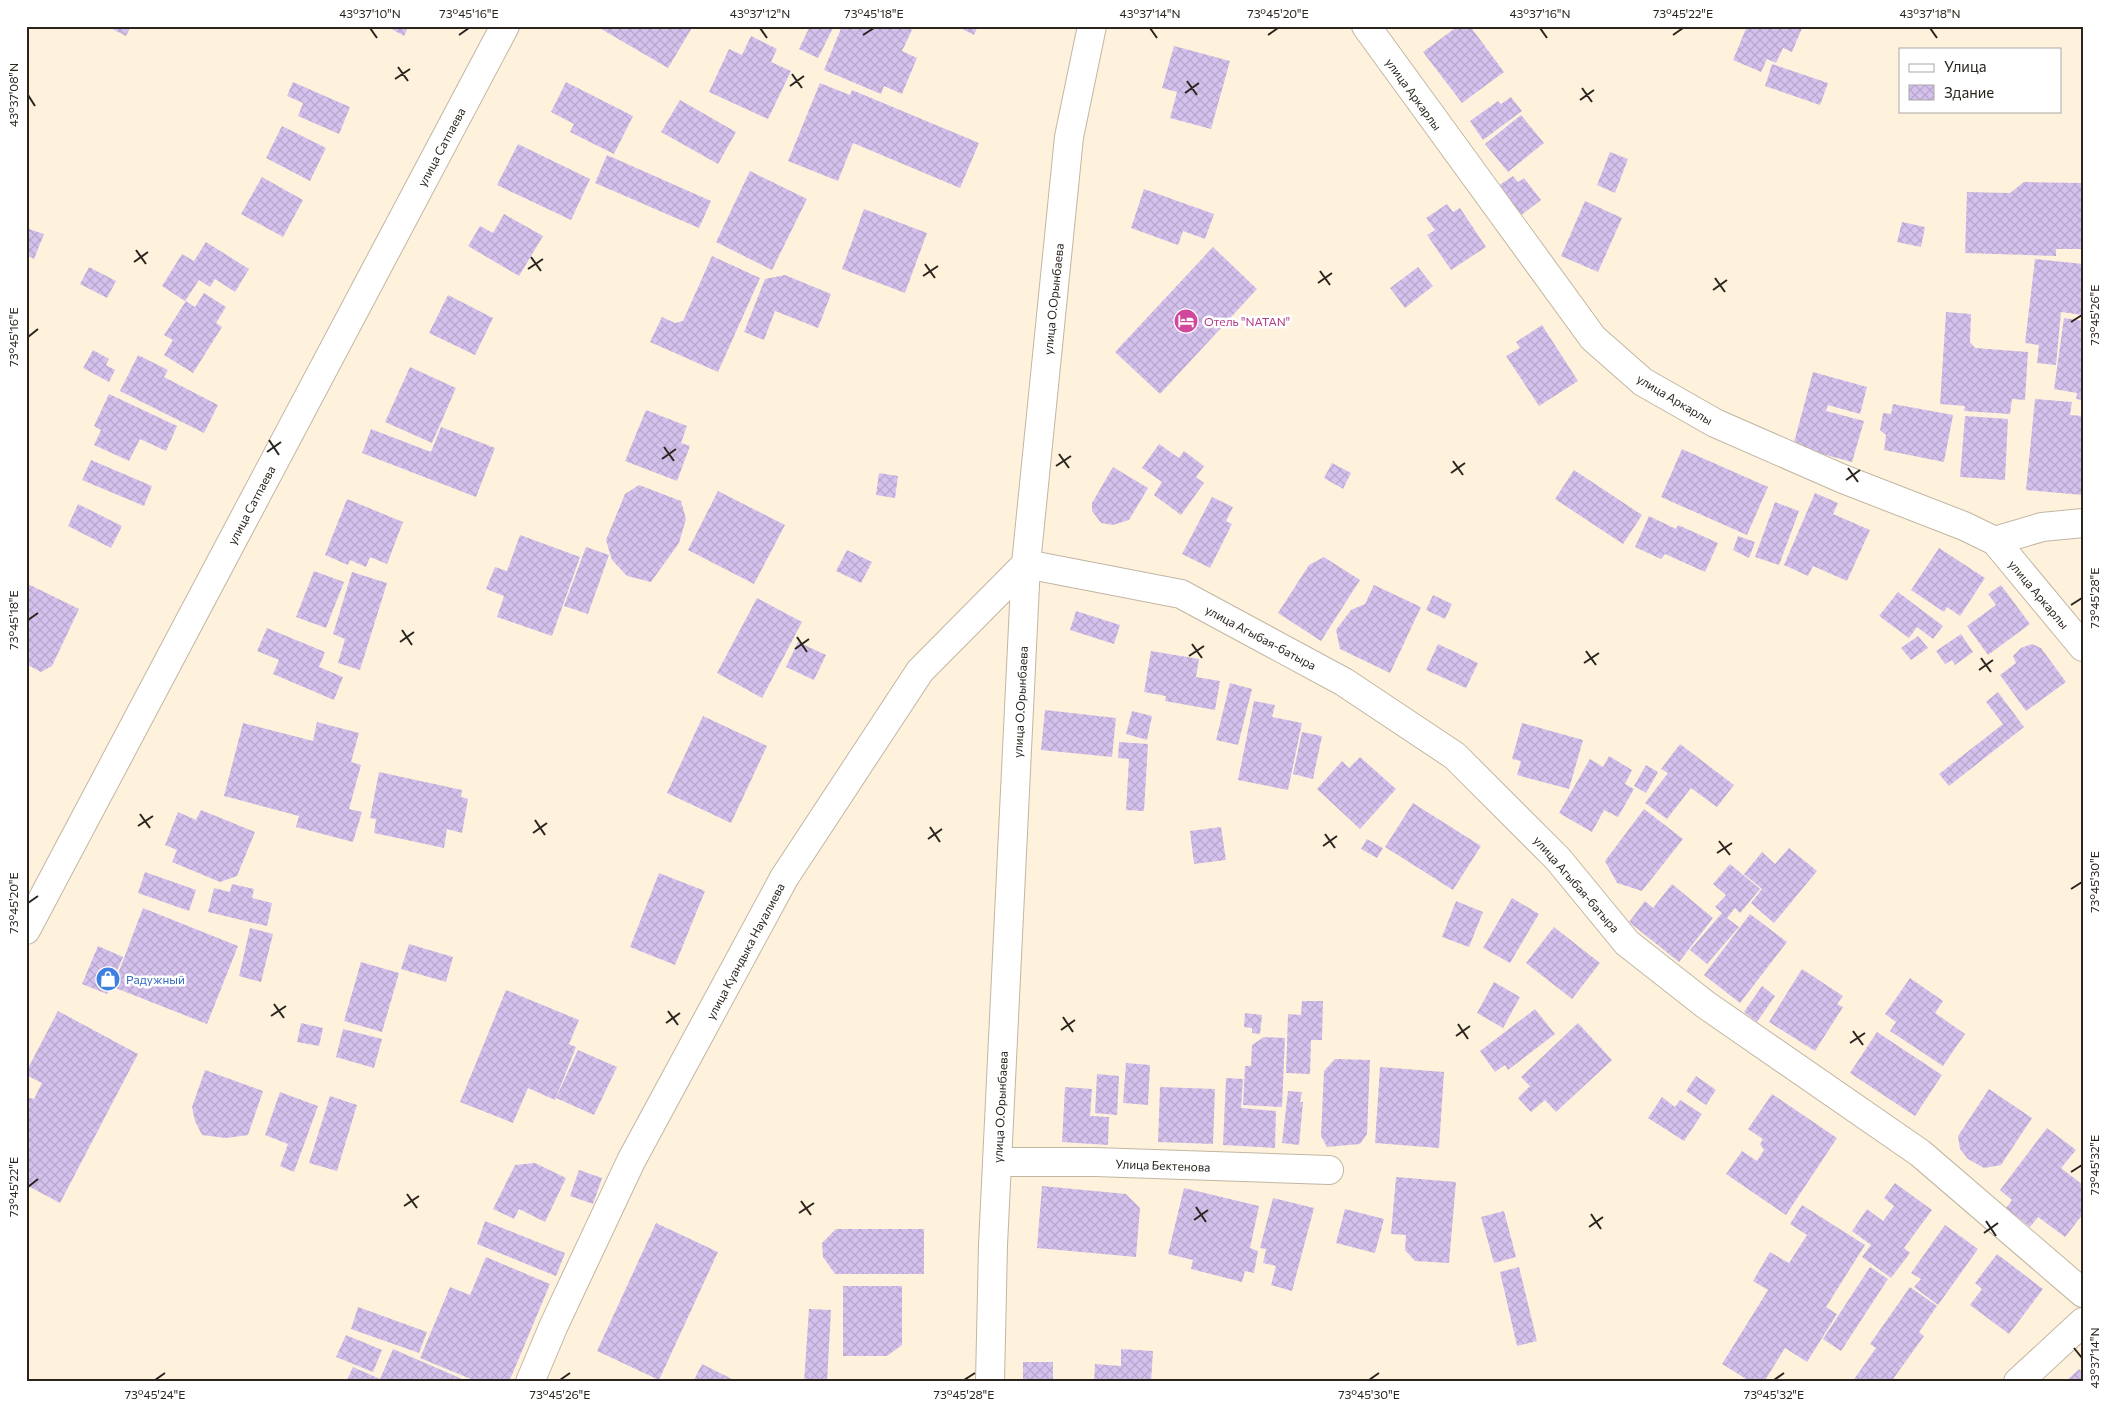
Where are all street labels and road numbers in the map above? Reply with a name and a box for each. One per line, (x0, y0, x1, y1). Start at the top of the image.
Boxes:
street label: улица Аркарлы (1383, 55, 1445, 133)
street label: улица Сатпаева (414, 105, 468, 189)
street label: улица О.Орынбаева (1040, 243, 1066, 355)
street label: улица Аркарлы (1635, 371, 1715, 427)
street label: улица Сатпаева (224, 463, 278, 547)
street label: улица Аркарлы (2006, 557, 2072, 631)
street label: улица Агыбая-батыра (1203, 602, 1319, 672)
street label: улица О.Орынбаева (1010, 646, 1030, 758)
street label: улица Агыбая-батыра (1531, 833, 1623, 935)
street label: улица Куандыка Науалиева (703, 880, 787, 1022)
street label: улица О.Орынбаева (990, 1051, 1010, 1163)
street label: Улица Бектенова (1115, 1156, 1211, 1174)

